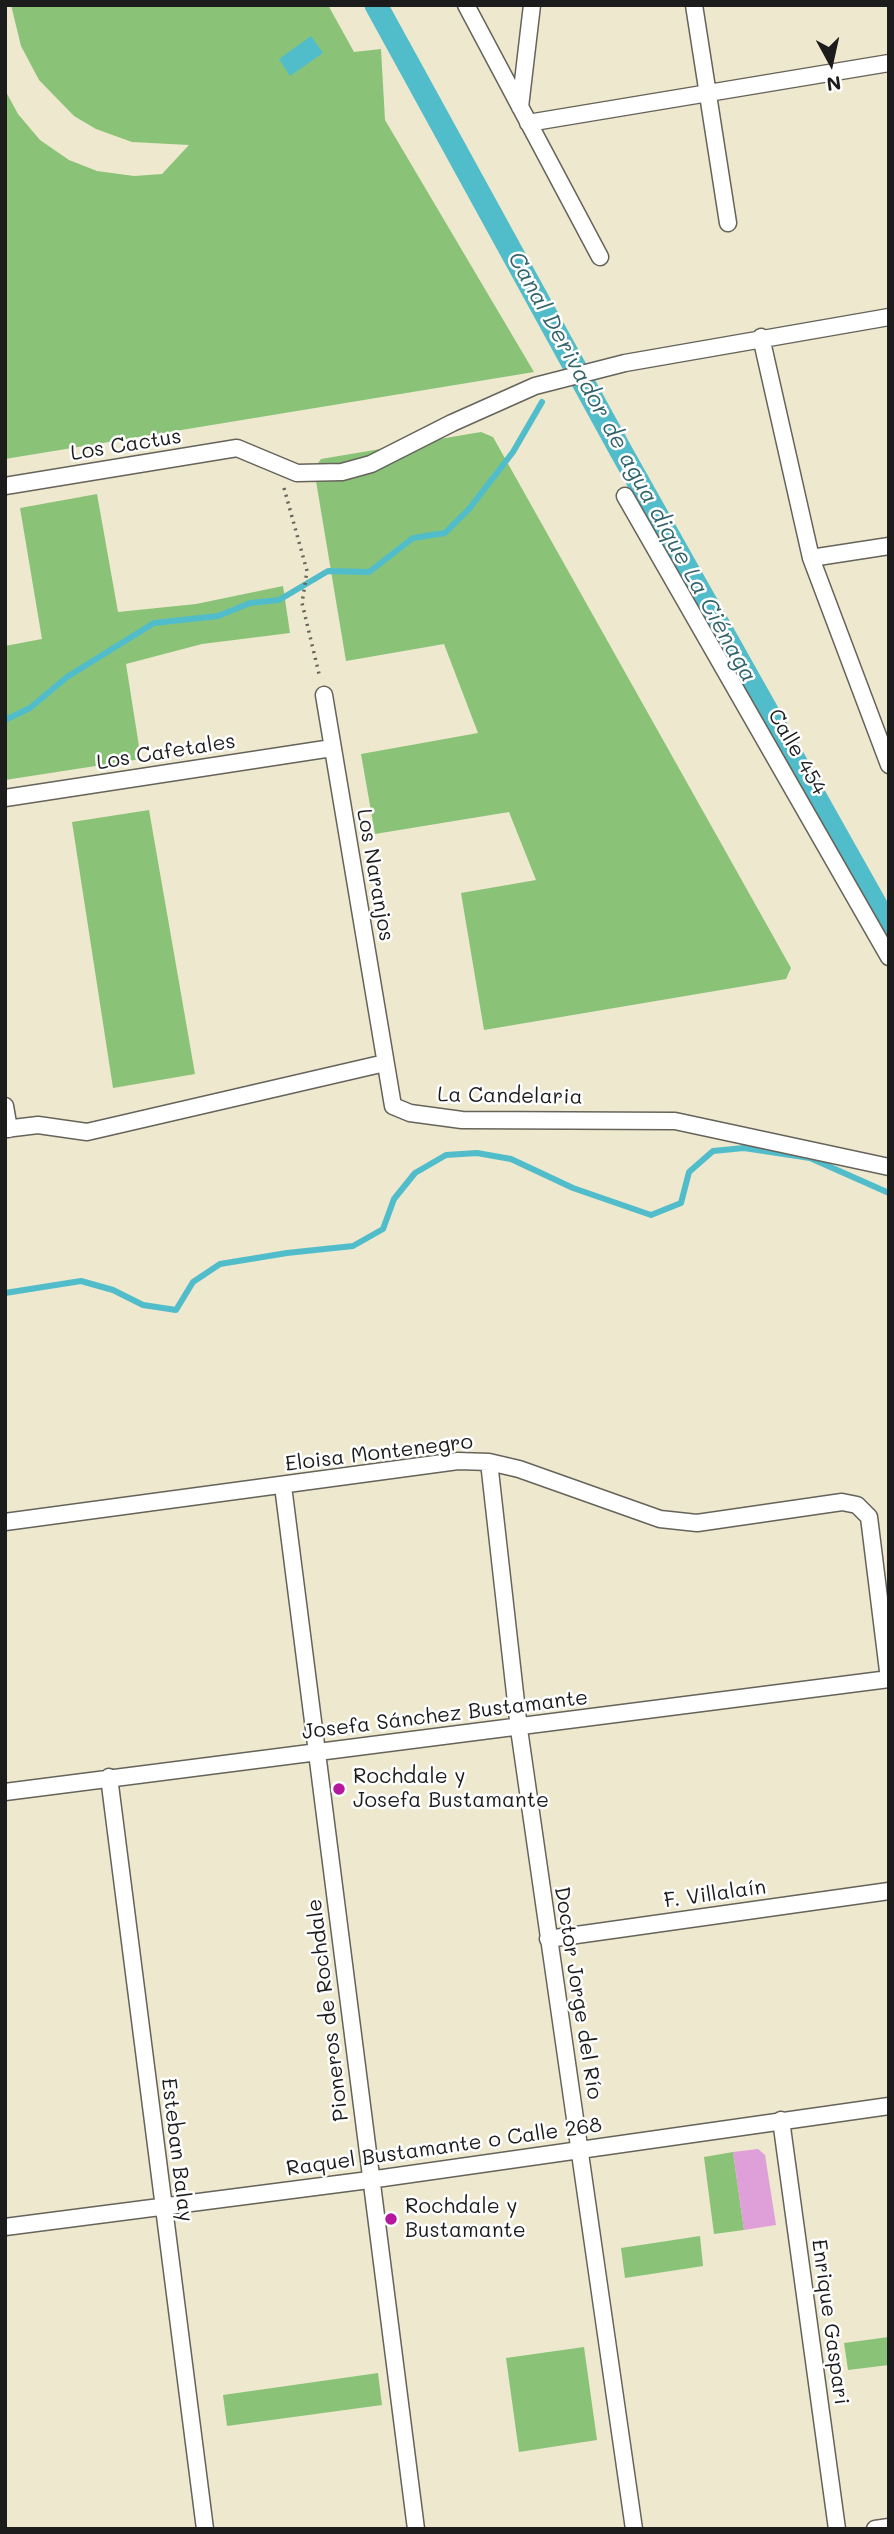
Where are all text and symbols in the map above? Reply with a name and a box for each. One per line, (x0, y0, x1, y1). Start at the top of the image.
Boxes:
north arrow (796, 28, 866, 98)
text: N (825, 71, 843, 98)
water label: Canal Derivador de agua dique La Ciénaga (502, 247, 762, 687)
street label: Los Cactus (69, 424, 183, 466)
street label: Calle 454 (762, 704, 832, 800)
street label: Los Cafetales (95, 729, 237, 775)
street label: Los Naranjos (351, 807, 399, 943)
street label: La Candelaria (437, 1082, 583, 1110)
street label: Eloisa Montenegro (284, 1429, 474, 1477)
street label: Josefa Sánchez Bustamante (301, 1685, 589, 1745)
place label: Rochdale y Josefa Bustamante (353, 1764, 549, 1814)
marker: Rochdale y Josefa Bustamante (331, 1781, 347, 1797)
street label: F. Villalaín (662, 1874, 768, 1914)
street label: Doctor Jorge del Río (549, 1885, 607, 2101)
street label: Pioneros de Rochdale (302, 1897, 354, 2123)
street label: Esteban Balay (156, 2077, 198, 2223)
street label: Raquel Bustamante o Calle 268 (285, 2112, 603, 2182)
place label: Rochdale y Bustamante (405, 2194, 526, 2244)
marker: Rochdale y Bustamante (383, 2211, 399, 2227)
street label: Enrique Gaspari (806, 2237, 854, 2407)

